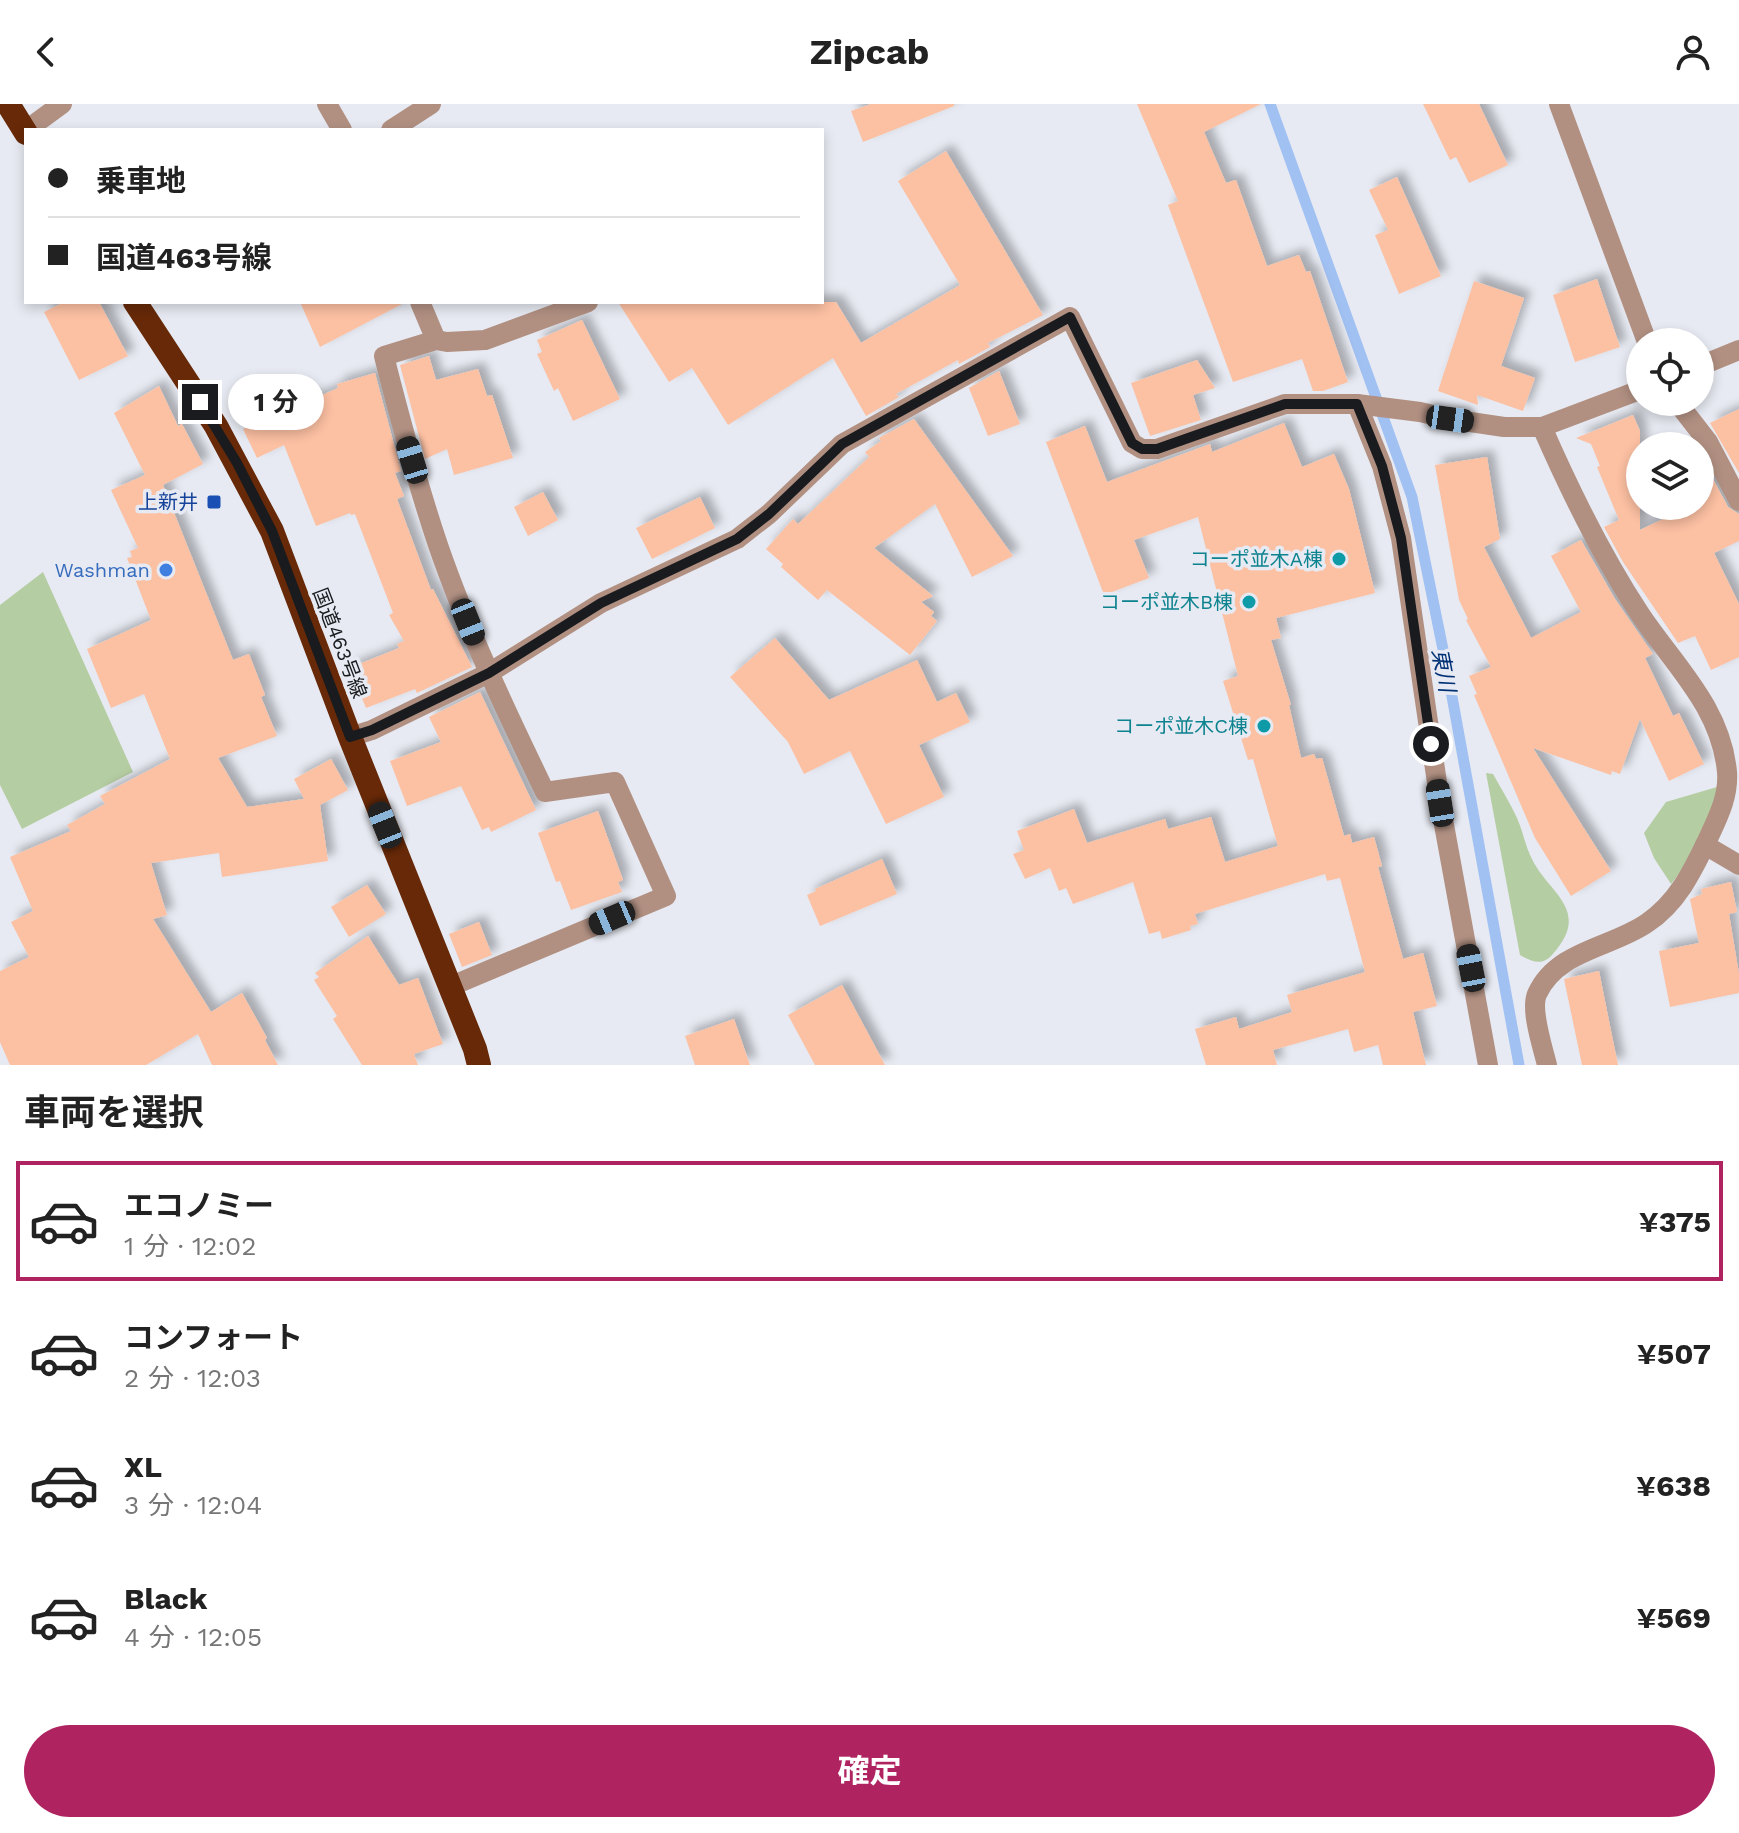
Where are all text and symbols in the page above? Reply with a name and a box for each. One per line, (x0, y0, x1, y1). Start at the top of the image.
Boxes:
icon: back (24, 30, 68, 74)
icon: person (1671, 30, 1715, 74)
text: Zipcab (810, 31, 929, 73)
text: 乗車地 (96, 163, 186, 198)
text: 国道463号線 (96, 240, 272, 275)
map controls (1626, 328, 1714, 520)
button: locate (1626, 328, 1714, 416)
callout: 1 分 (228, 374, 324, 430)
route end (182, 384, 218, 420)
text: 1 分 (254, 387, 298, 417)
car (1425, 404, 1475, 434)
button: layers (1626, 432, 1714, 520)
car (394, 434, 430, 486)
place label: 上新井 (138, 490, 198, 514)
marker: 上新井 (205, 493, 223, 511)
place label: コーポ並木A棟 (1190, 547, 1323, 571)
marker: コーポ並木A棟 (1330, 550, 1348, 568)
place label: Washman (55, 558, 150, 582)
marker: Washman (157, 561, 175, 579)
street label: 国道463号線 (308, 585, 372, 701)
place label: コーポ並木B棟 (1100, 590, 1233, 614)
marker: コーポ並木B棟 (1240, 593, 1258, 611)
car (448, 595, 488, 649)
water label: 東川 (1427, 646, 1460, 696)
place label: コーポ並木C棟 (1114, 714, 1248, 738)
marker: コーポ並木C棟 (1255, 717, 1273, 735)
route start (1413, 726, 1449, 762)
car (1424, 777, 1456, 829)
car (365, 798, 405, 852)
car (585, 898, 639, 938)
car (1455, 942, 1487, 994)
text: 車両を選択 (24, 1092, 204, 1134)
icon: car (28, 1185, 100, 1257)
text: エコノミー (124, 1188, 274, 1223)
text: ¥375 (1639, 1204, 1711, 1239)
text: 1 分 · 12:02 (124, 1231, 256, 1261)
icon: car (28, 1317, 100, 1389)
text: コンフォート (124, 1320, 303, 1355)
text: ¥507 (1637, 1336, 1711, 1371)
text: 2 分 · 12:03 (124, 1363, 261, 1393)
icon: car (28, 1449, 100, 1521)
text: XL (124, 1449, 162, 1484)
text: ¥638 (1636, 1468, 1711, 1503)
text: 3 分 · 12:04 (124, 1490, 262, 1520)
icon: car (28, 1581, 100, 1653)
text: Black (124, 1581, 208, 1616)
text: ¥569 (1637, 1600, 1711, 1635)
text: 4 分 · 12:05 (124, 1622, 262, 1652)
button: 確定 (24, 1725, 1715, 1817)

